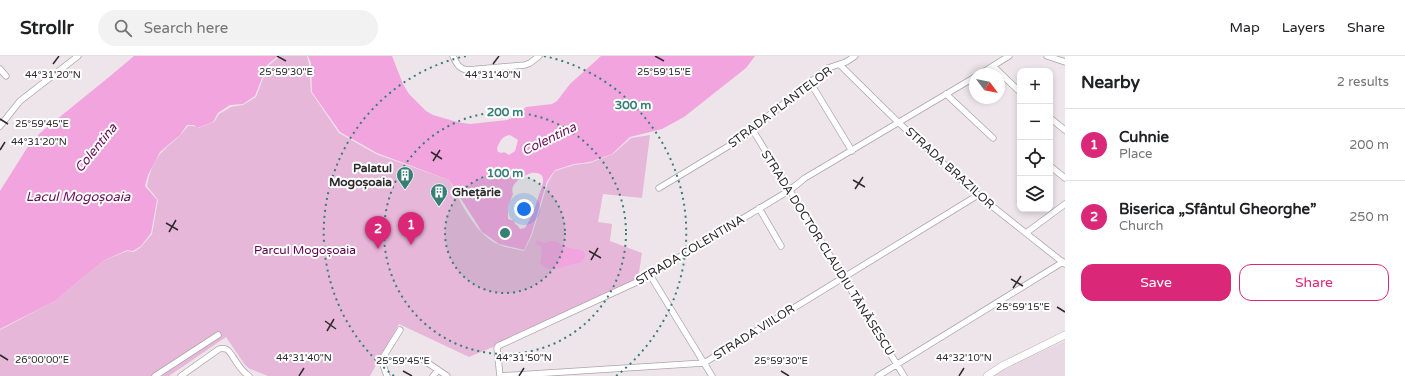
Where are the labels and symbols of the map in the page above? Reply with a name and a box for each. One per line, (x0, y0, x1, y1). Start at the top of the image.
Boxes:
street label: STRADA PLANTELOR (725, 63, 835, 151)
text: 25°59'30"E (259, 66, 313, 78)
text: 25°59'15"E (637, 66, 691, 78)
north arrow (969, 68, 1005, 104)
text: 44°31'20"N (25, 69, 81, 81)
text: 44°31'40"N (465, 69, 521, 81)
text: 300 m (615, 98, 651, 112)
text: 200 m (487, 105, 523, 119)
text: 25°59'45"E (15, 118, 69, 130)
water label: Colentina (519, 119, 579, 159)
water label: Colentina (71, 120, 121, 176)
street label: STRADA BRAZILOR (903, 124, 997, 212)
text: 44°31'20"N (11, 136, 67, 148)
street label: STRADA DOCTOR CLAUDIU TĂNĂSESCU (759, 148, 897, 358)
place label: Palatul Mogoșoaia (329, 161, 392, 190)
building icon: Palatul Mogoșoaia (395, 165, 415, 190)
text: 100 m (487, 166, 523, 180)
building icon: Ghețărie (429, 182, 449, 207)
place label: Ghețărie (452, 185, 501, 200)
water label: Lacul Mogoșoaia (26, 189, 131, 205)
your location (514, 199, 534, 219)
pin: 1 (398, 212, 424, 245)
street label: STRADA COLENTINA (633, 212, 747, 288)
pin: 2 (365, 216, 391, 249)
centre of rings (498, 226, 512, 240)
park label: Parcul Mogoșoaia (254, 243, 356, 257)
street label: STRADA VIILOR (711, 301, 797, 363)
text: 25°59'15"E (996, 301, 1050, 313)
text: 44°31'40"N (276, 352, 332, 364)
text: 44°31'50"N (496, 352, 552, 364)
text: 44°32'10"N (936, 352, 992, 364)
text: 26°00'00"E (15, 354, 69, 366)
text: 25°59'45"E (376, 355, 430, 367)
text: 25°59'30"E (754, 355, 808, 367)

